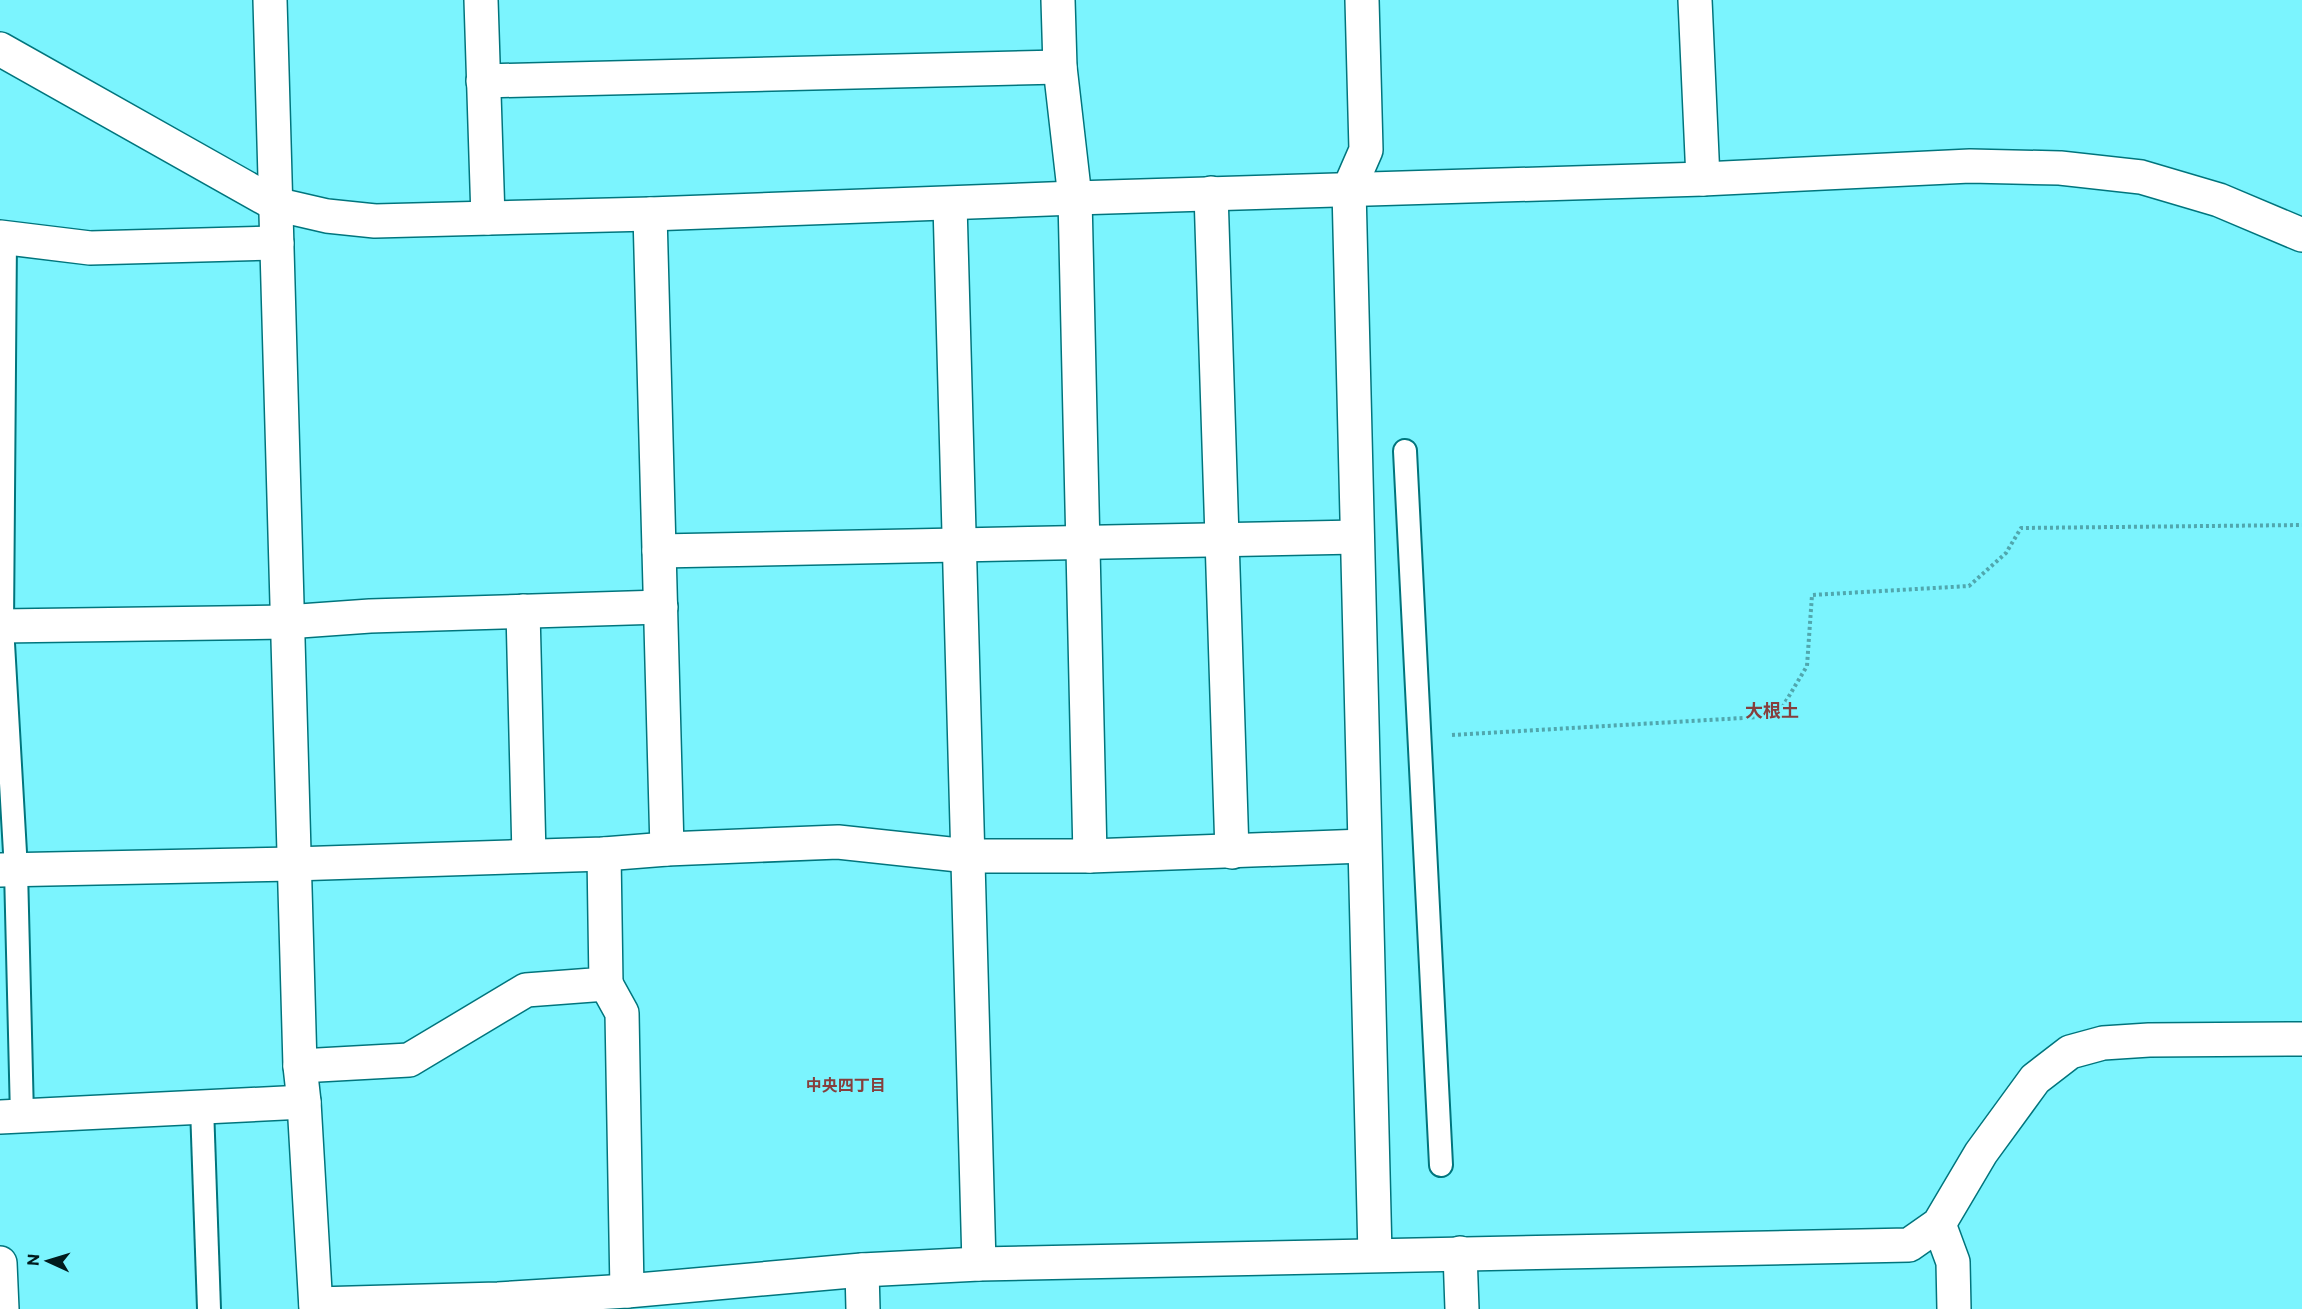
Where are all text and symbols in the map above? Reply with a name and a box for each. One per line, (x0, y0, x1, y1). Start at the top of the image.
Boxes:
district label: 大根土 (1745, 699, 1799, 721)
district label: 中央四丁目 (806, 1075, 886, 1094)
north arrow (18, 1231, 78, 1291)
text: N (23, 1253, 42, 1267)

